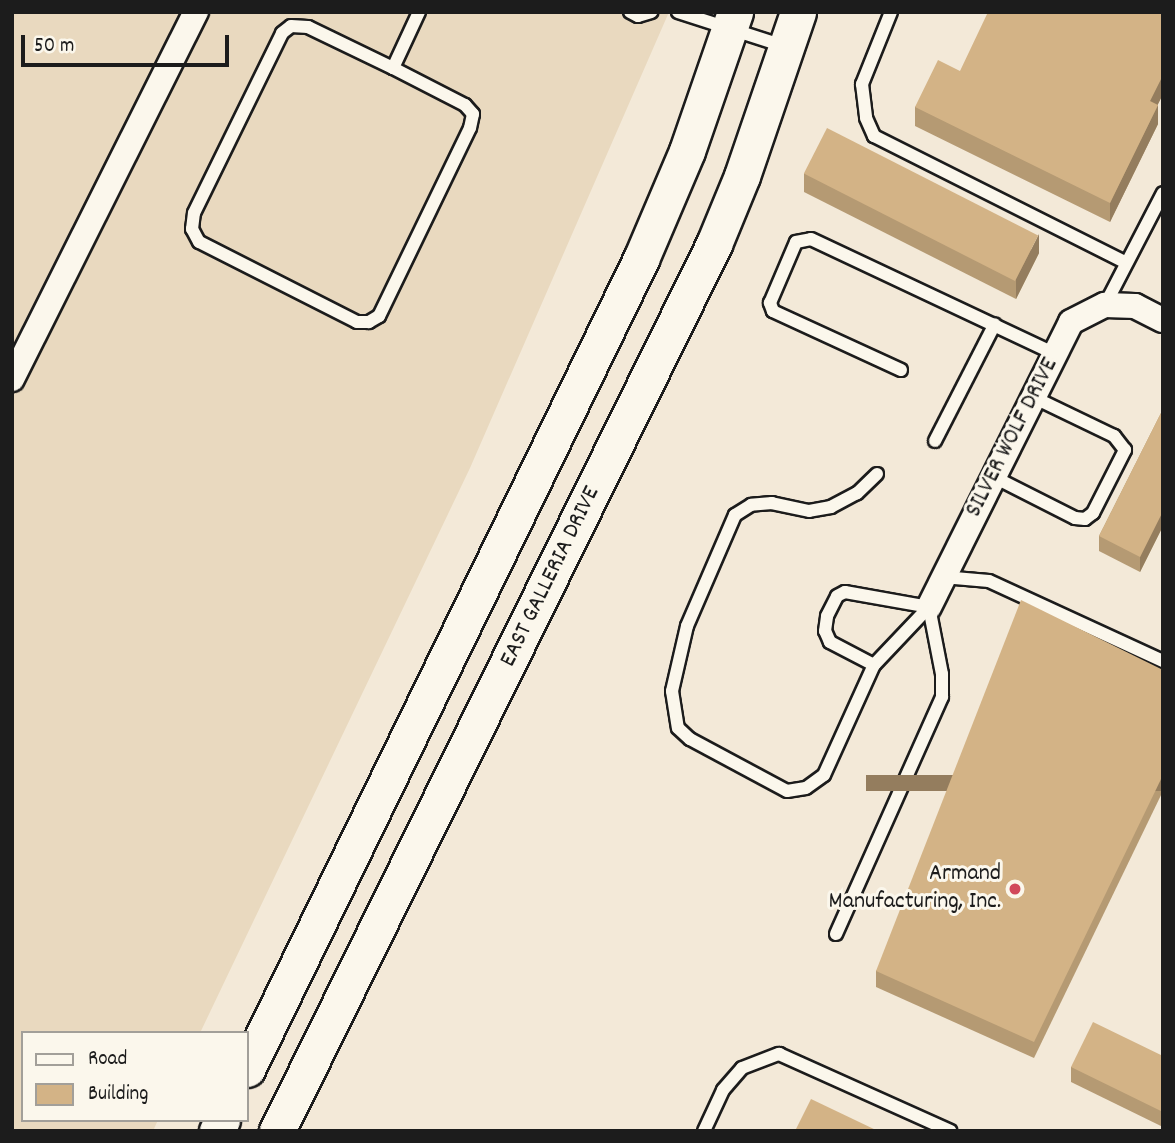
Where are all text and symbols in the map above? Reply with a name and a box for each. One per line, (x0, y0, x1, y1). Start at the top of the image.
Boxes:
scale bar (24, 21, 233, 65)
text: 50 m (34, 32, 74, 62)
street label: SILVER WOLF DRIVE (960, 354, 1066, 522)
street label: EAST GALLERIA DRIVE (495, 482, 607, 672)
place label: Armand Manufacturing, Inc. (829, 861, 1001, 917)
marker: Armand Manufacturing, Inc. (1007, 881, 1023, 897)
legend (21, 1031, 248, 1122)
text: Road (88, 1045, 127, 1075)
text: Building (88, 1080, 148, 1110)

